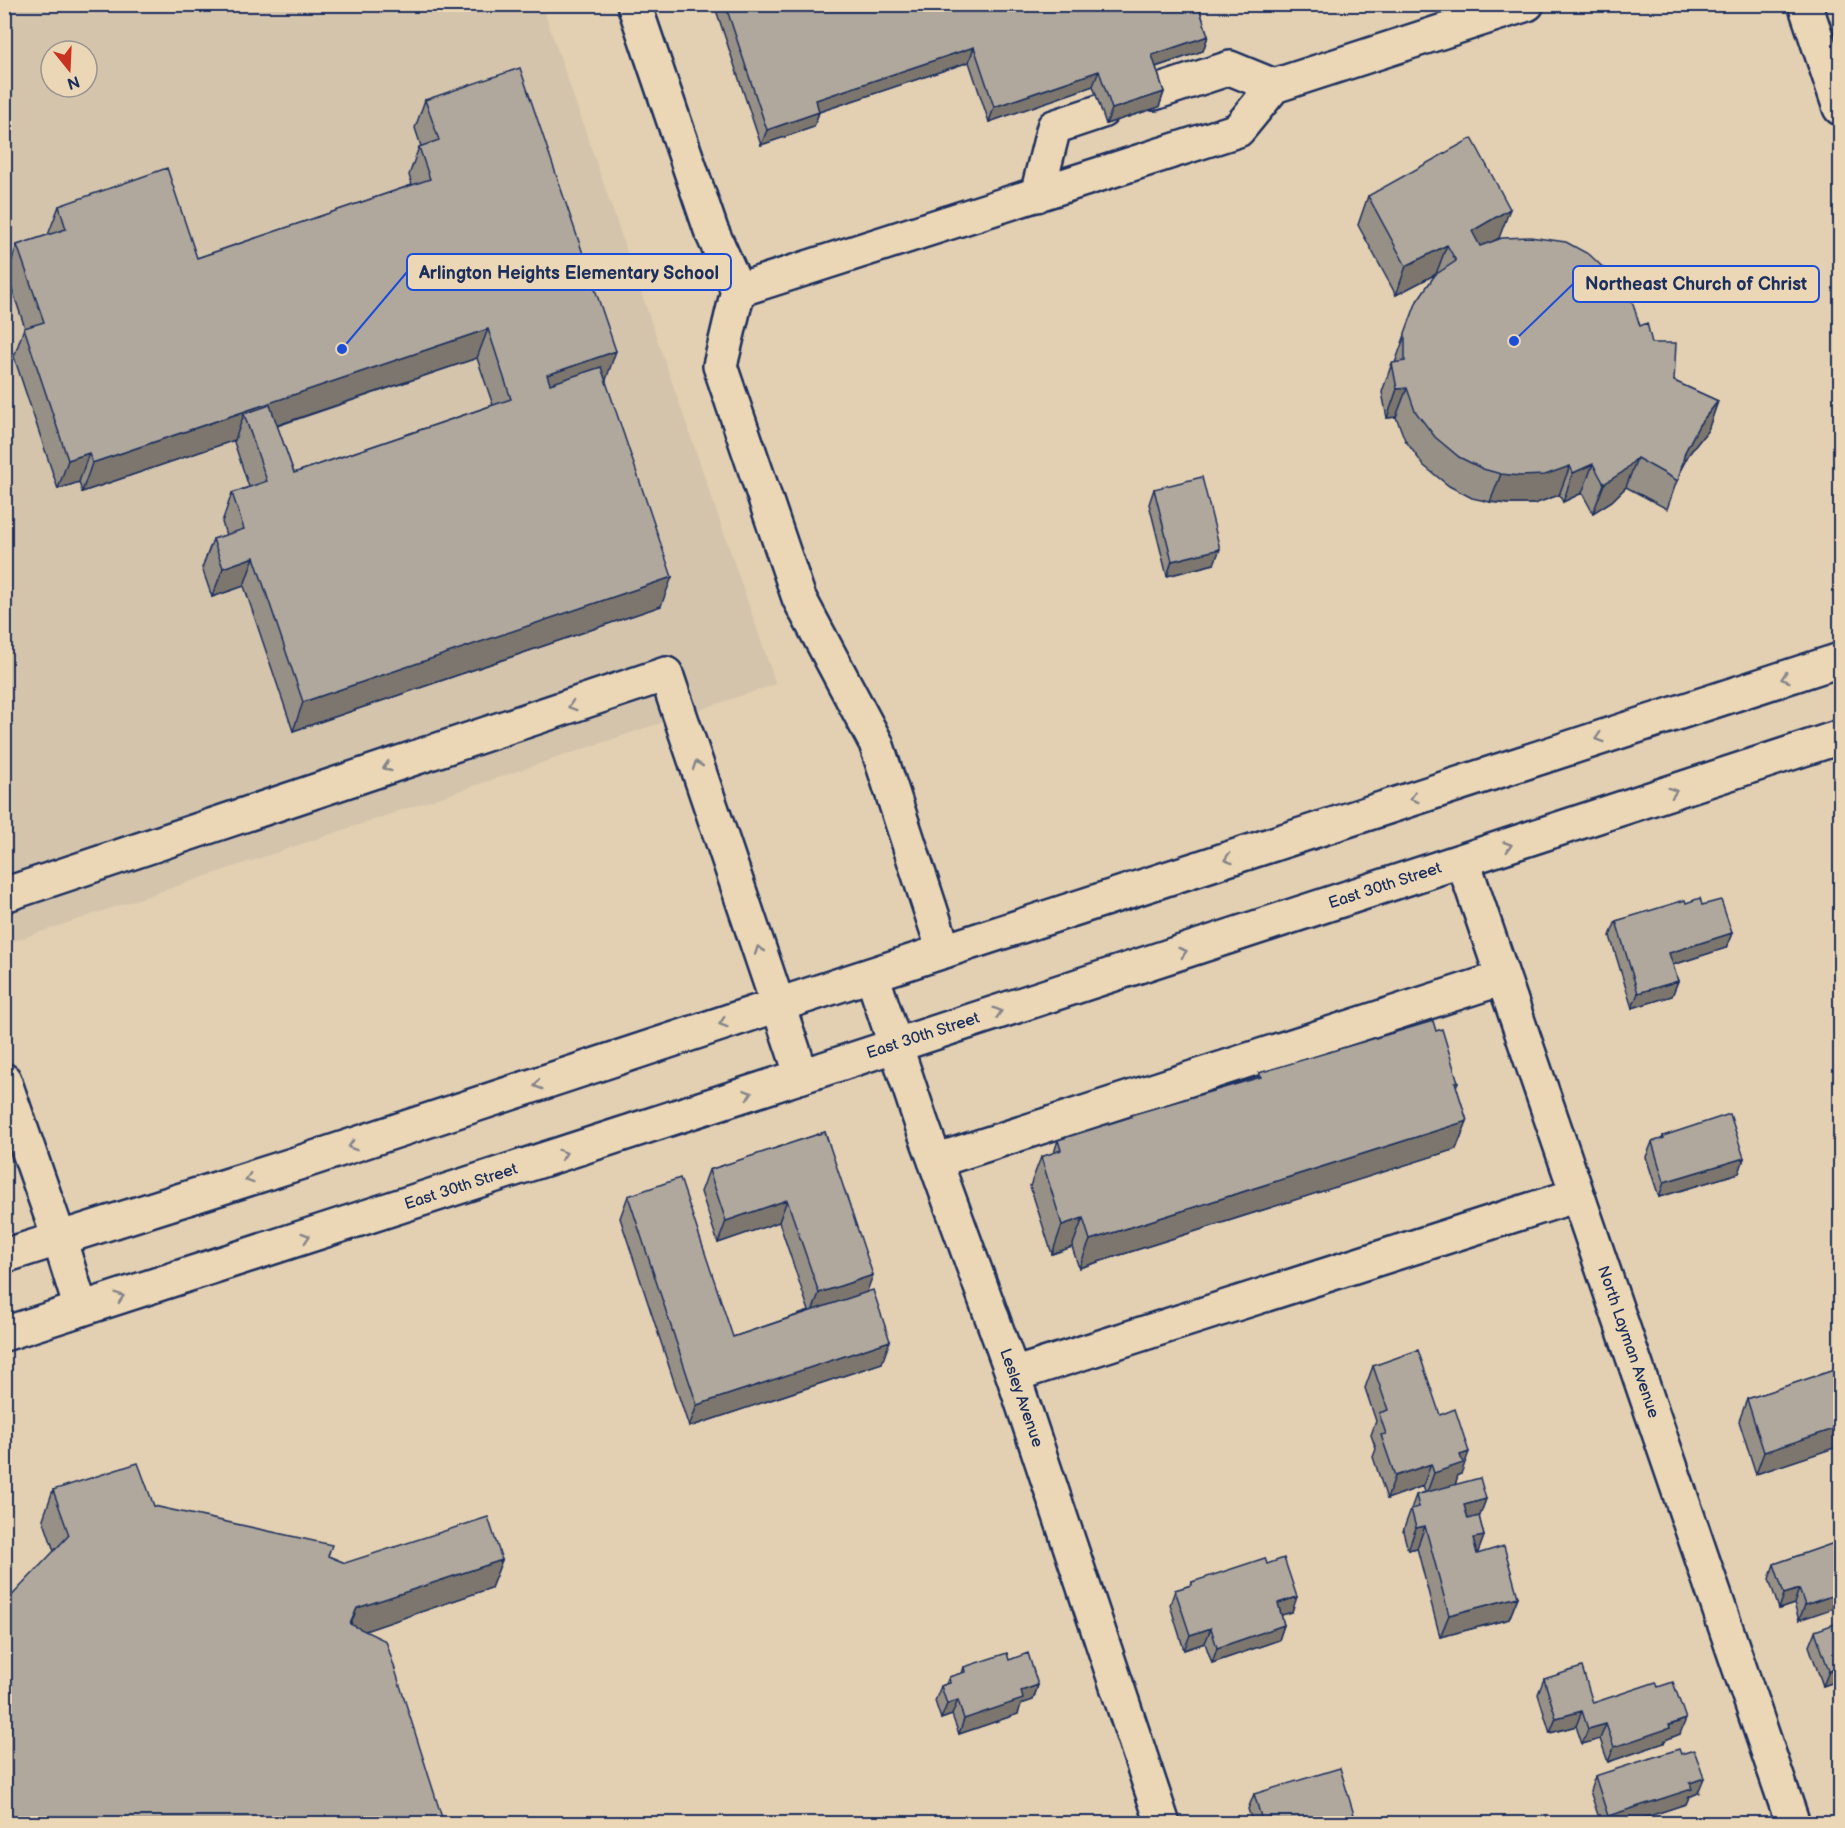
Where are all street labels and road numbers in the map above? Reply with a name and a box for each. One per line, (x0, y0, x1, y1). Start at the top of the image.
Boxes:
street label: East 30th Street (1326, 859, 1444, 913)
street label: East 30th Street (864, 1009, 982, 1063)
street label: East 30th Street (402, 1160, 520, 1214)
street label: North Layman Avenue (1593, 1264, 1663, 1421)
street label: Lesley Avenue (995, 1346, 1047, 1450)

